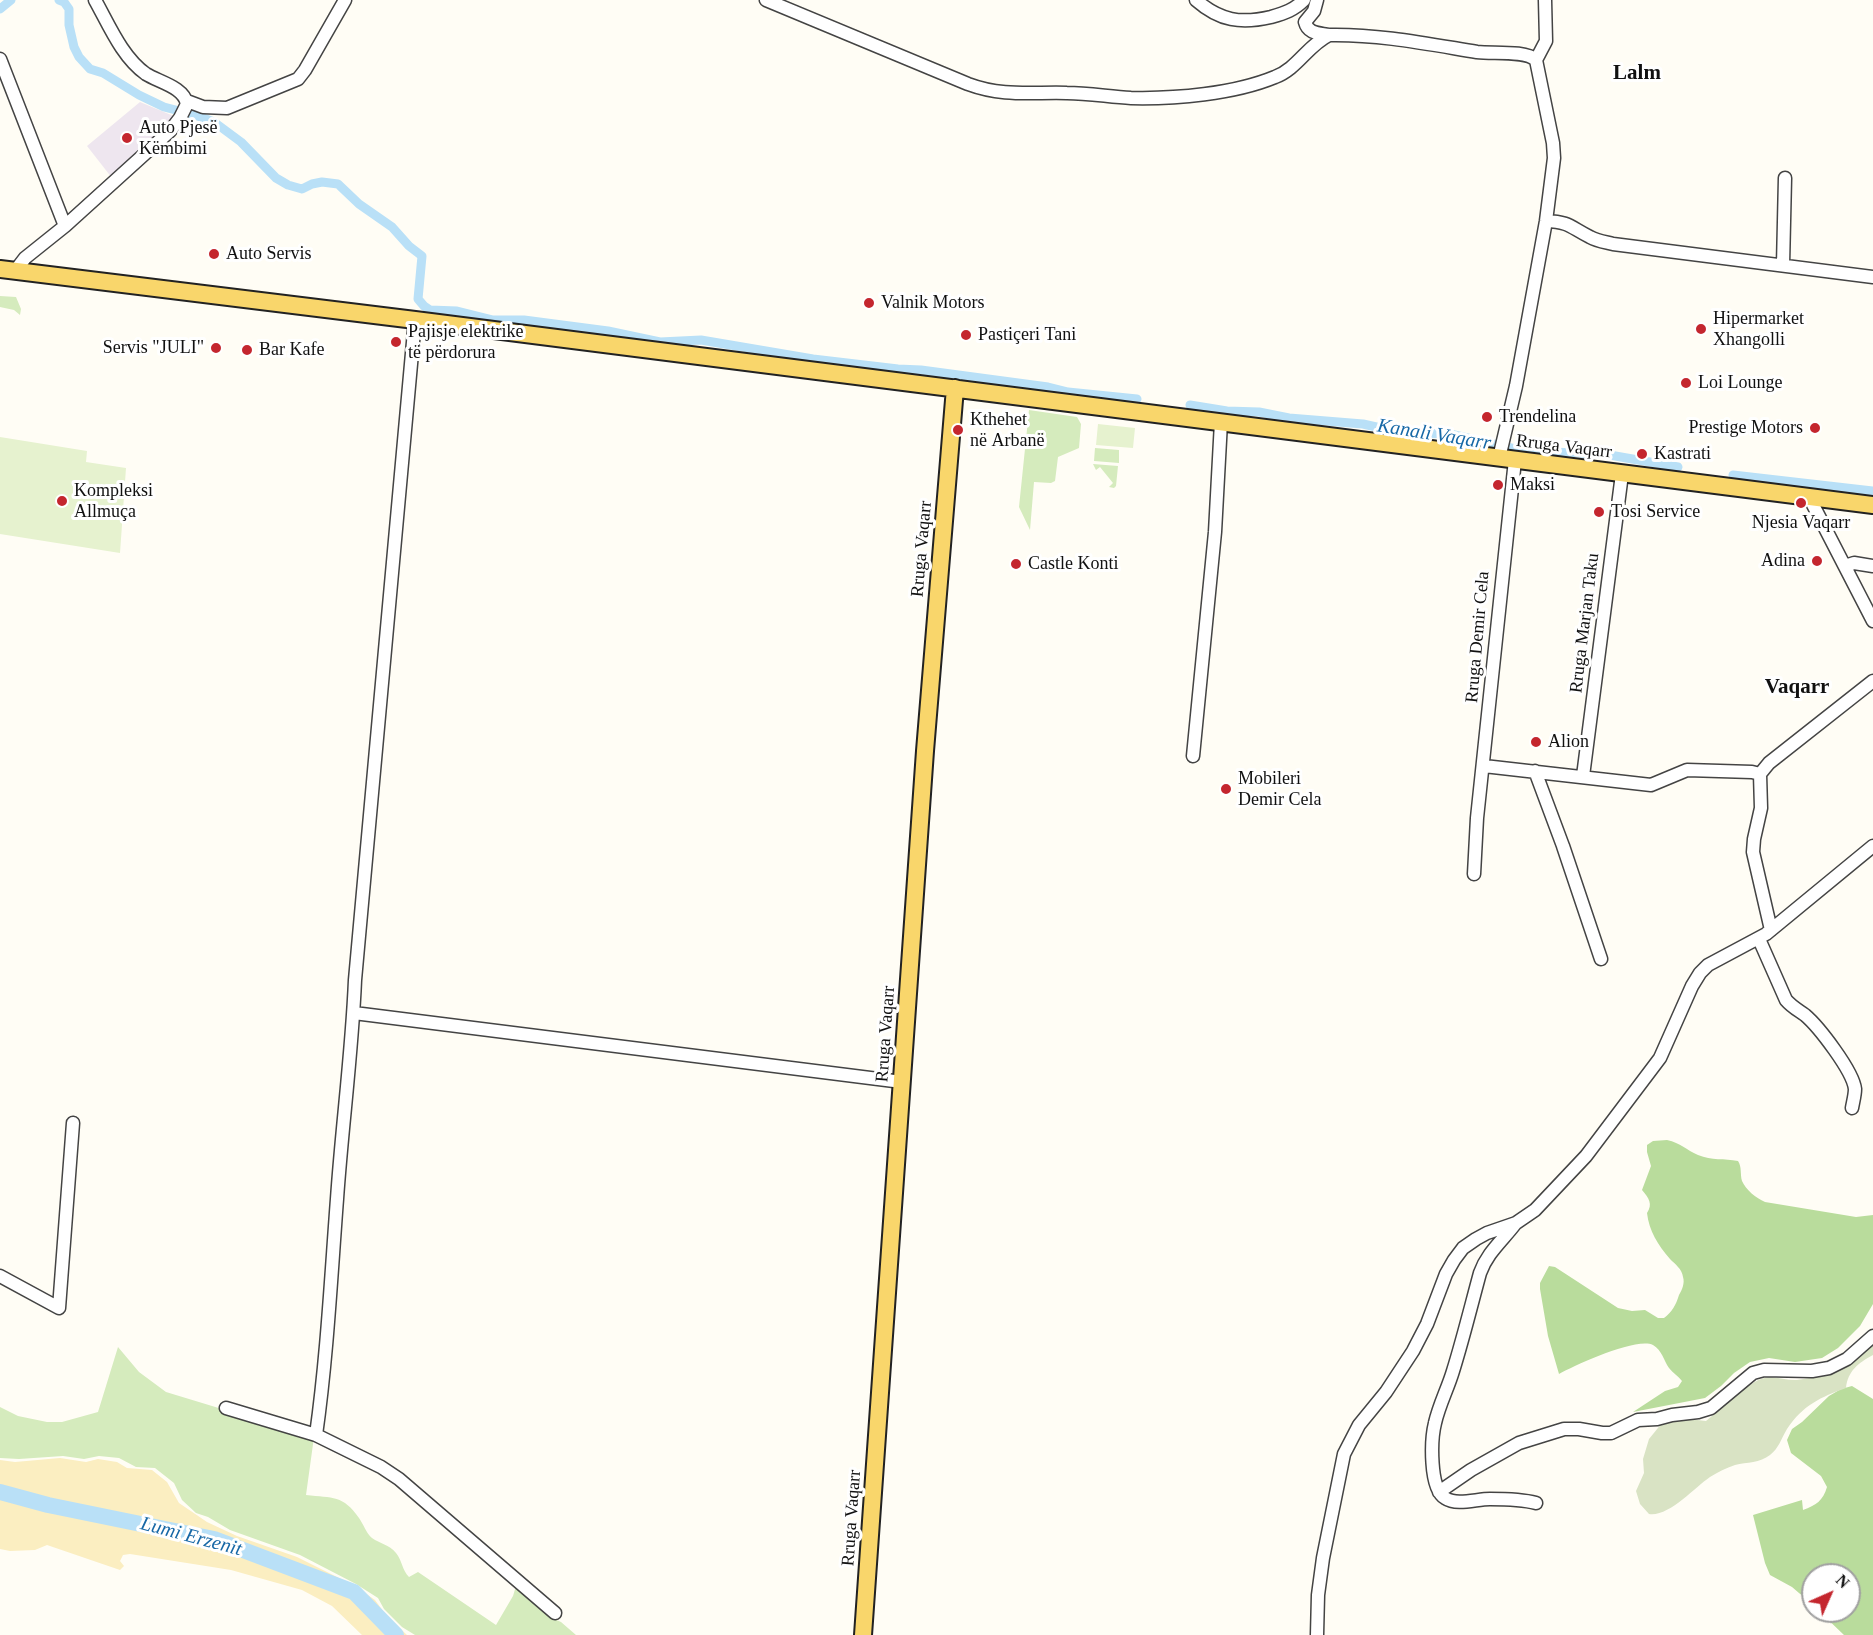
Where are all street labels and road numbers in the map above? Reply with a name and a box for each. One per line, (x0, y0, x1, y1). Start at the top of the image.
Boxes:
street label: Rruga Vaqarr (1515, 430, 1613, 464)
street label: Rruga Vaqarr (907, 500, 937, 598)
street label: Rruga Marjan Taku (1566, 552, 1604, 694)
street label: Rruga Demir Cela (1461, 570, 1495, 704)
street label: Rruga Vaqarr (872, 985, 900, 1083)
street label: Rruga Vaqarr (838, 1469, 866, 1567)

